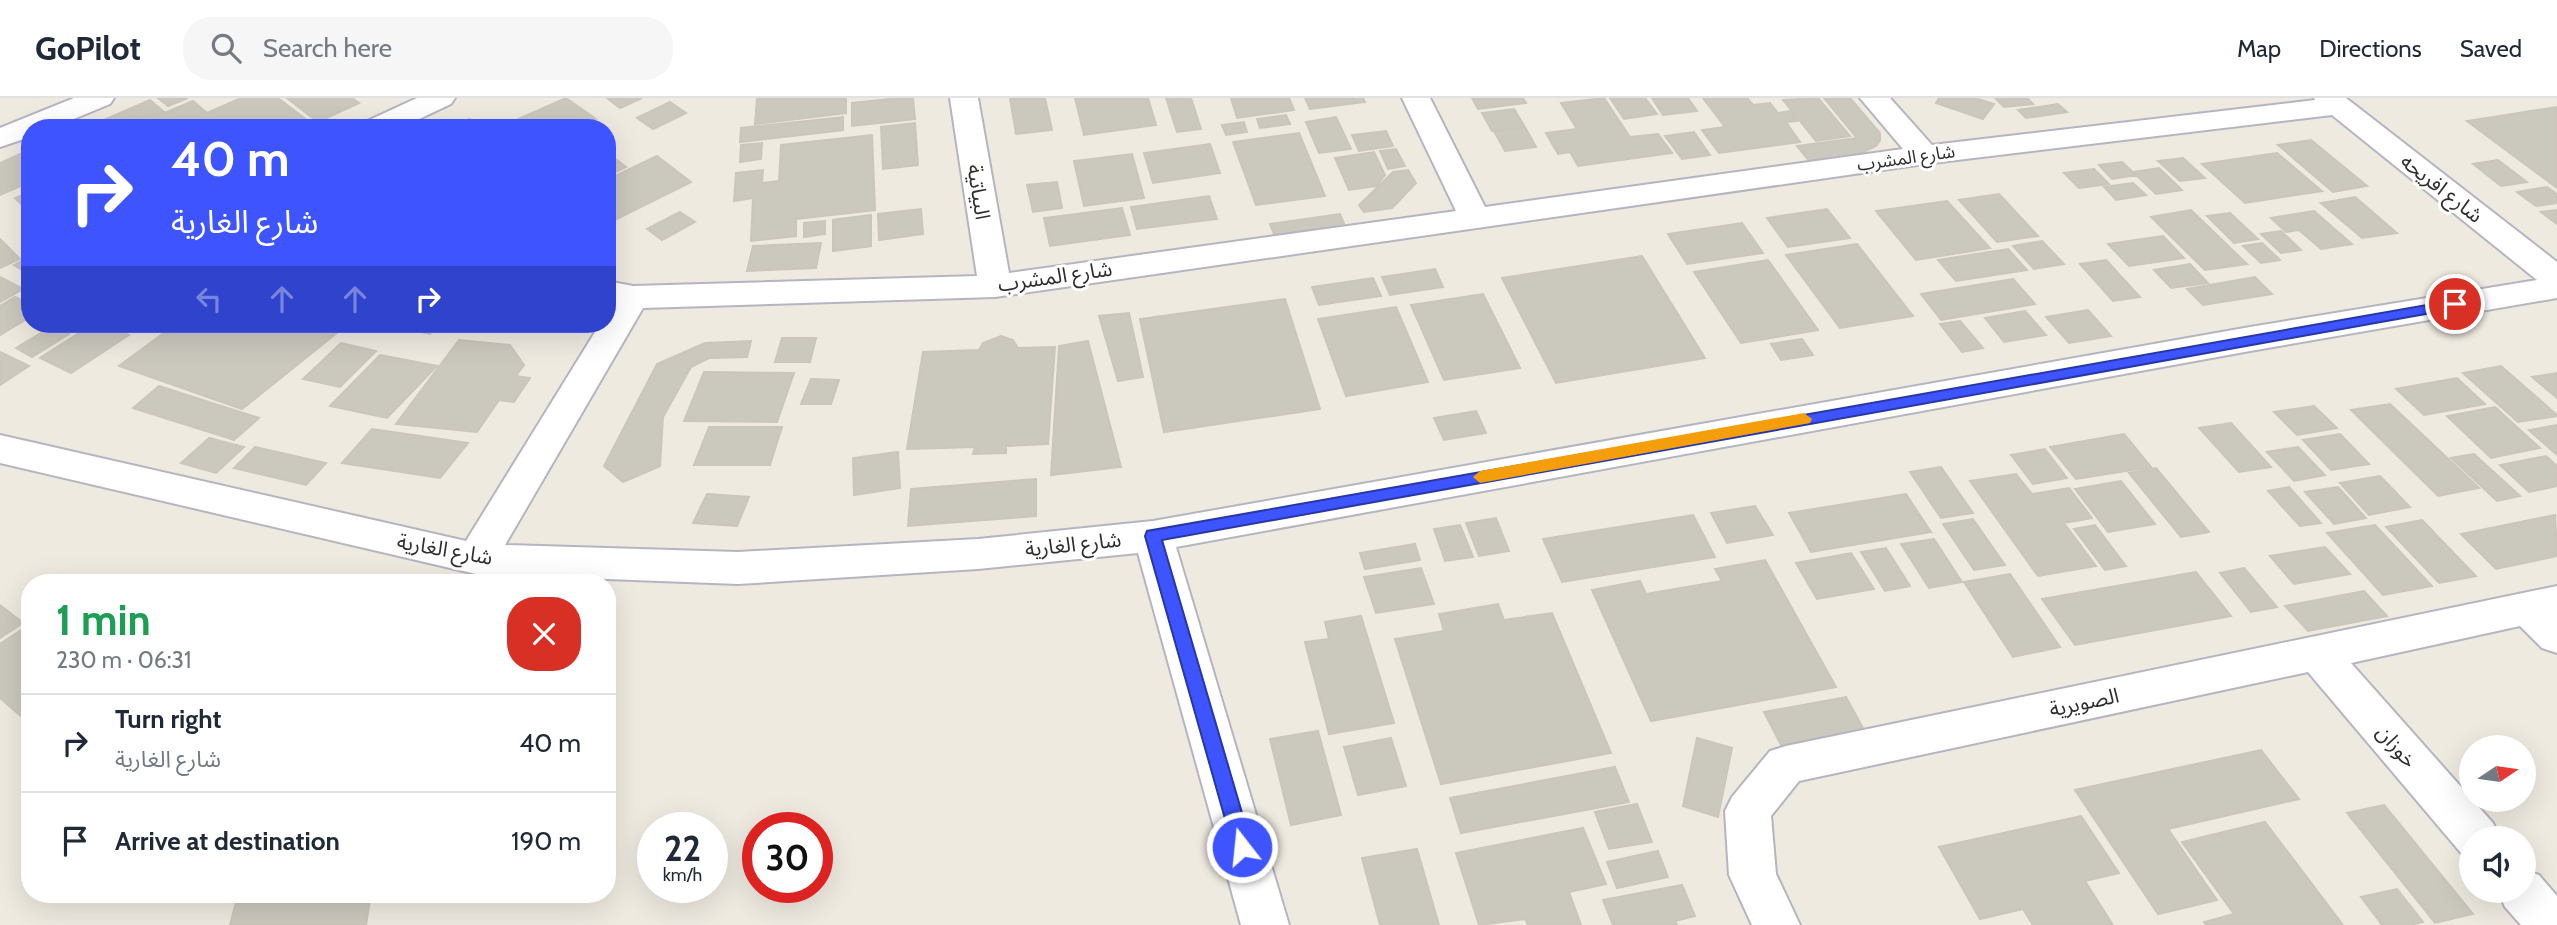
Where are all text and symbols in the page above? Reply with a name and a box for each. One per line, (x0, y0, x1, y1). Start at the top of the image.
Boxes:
search box (183, 17, 673, 80)
text: GoPilot (35, 28, 141, 68)
icon: search (207, 29, 245, 67)
text: Search here (263, 32, 392, 64)
text: Map (2237, 34, 2281, 63)
text: Directions (2319, 34, 2422, 63)
text: Saved (2460, 34, 2522, 63)
text: 40 m (171, 129, 290, 188)
street label: شارع المشرب (1856, 140, 1957, 179)
icon: right (56, 147, 147, 238)
street label: شارع افريحه (2394, 148, 2488, 230)
street label: البياتية (962, 162, 996, 222)
text: شارع الغارية (171, 202, 318, 241)
street label: شارع المشرب (996, 256, 1114, 299)
pin (2425, 274, 2485, 334)
icon: left (190, 280, 228, 318)
icon: ahead (263, 280, 301, 318)
icon: ahead (336, 280, 374, 318)
icon: right (409, 280, 447, 318)
icon: arrive (2436, 285, 2474, 323)
street label: شارع الغارية (1024, 527, 1123, 564)
street label: شارع الغارية (395, 528, 495, 573)
text: 1 min (56, 594, 151, 646)
button: close (507, 597, 581, 671)
text: 230 m · 06:31 (56, 646, 192, 674)
street label: الصويرية (2047, 682, 2121, 722)
text: Turn right (115, 703, 221, 735)
street label: خوزان (2372, 719, 2422, 773)
icon: right (56, 724, 94, 762)
text: 40 m (519, 727, 581, 759)
north arrow (2459, 735, 2536, 812)
map controls (2459, 735, 2536, 903)
text: شارع الغارية (115, 745, 221, 773)
position arrow (1205, 810, 1279, 884)
speed limit sign: 30 (742, 812, 833, 903)
icon: arrive (56, 822, 94, 860)
text: Arrive at destination (115, 825, 340, 857)
text: 190 m (511, 825, 581, 857)
button: sound (2459, 826, 2536, 903)
text: 22 (664, 827, 701, 870)
text: km/h (663, 864, 702, 886)

